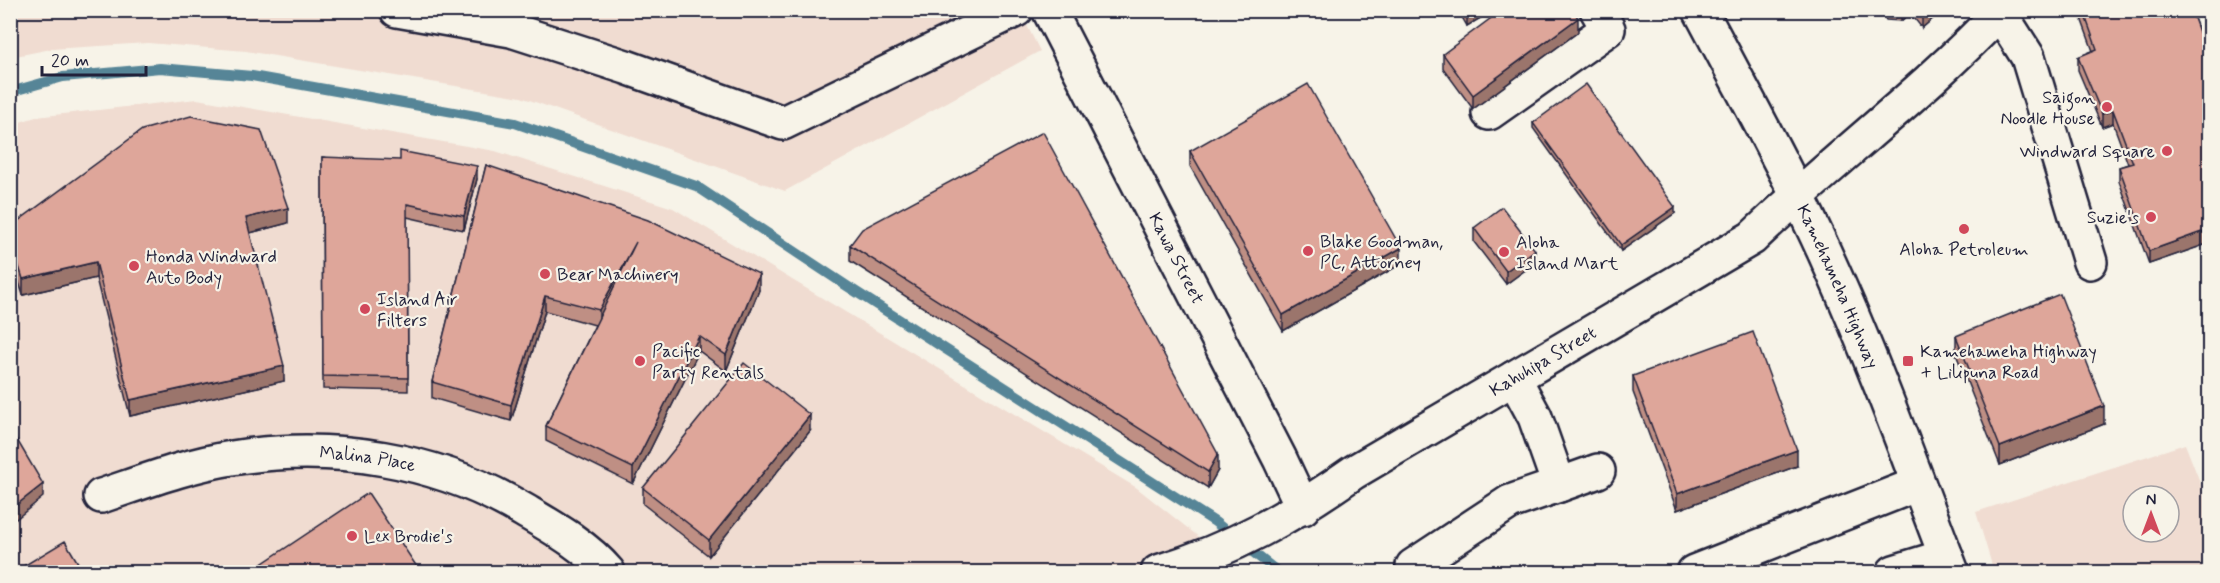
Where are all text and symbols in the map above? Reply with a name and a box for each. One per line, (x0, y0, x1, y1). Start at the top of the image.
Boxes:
scale bar (42, 39, 146, 77)
text: 20 m (51, 49, 89, 73)
place label: Saigon Noodle House (2000, 86, 2095, 131)
marker: Saigon Noodle House (2100, 100, 2114, 114)
place label: Windward Square (2020, 140, 2155, 164)
marker: Windward Square (2160, 144, 2174, 158)
street label: Kamehameha Highway (1791, 201, 1884, 372)
place label: Suzie's (2087, 206, 2139, 230)
street label: Kawa Street (1142, 209, 1209, 308)
marker: Suzie's (2144, 210, 2158, 224)
marker: Aloha Petroleum (1957, 222, 1971, 236)
place label: Blake Goodman, PC, Attorney (1320, 230, 1443, 275)
place label: Aloha Island Mart (1516, 231, 1619, 276)
place label: Aloha Petroleum (1899, 238, 2029, 262)
marker: Blake Goodman, PC, Attorney (1301, 244, 1315, 258)
place label: Honda Windward Auto Body (146, 245, 277, 290)
marker: Aloha Island Mart (1497, 245, 1511, 259)
marker: Honda Windward Auto Body (127, 259, 141, 273)
place label: Bear Machinery (557, 263, 679, 287)
marker: Bear Machinery (538, 267, 552, 281)
place label: Island Air Filters (377, 288, 458, 333)
marker: Island Air Filters (358, 302, 372, 316)
street label: Kahuhipa Street (1485, 321, 1601, 403)
place label: Pacific Party Rentals (652, 340, 764, 385)
place label: Kamehameha Highway + Lilipuna Road (1920, 340, 2097, 385)
marker: Pacific Party Rentals (633, 354, 647, 368)
marker: Kamehameha Highway + Lilipuna Road (1901, 354, 1915, 368)
street label: Malina Place (319, 441, 418, 478)
north arrow (2121, 484, 2181, 544)
text: N (2146, 490, 2156, 511)
place label: Lex Brodie's (364, 525, 453, 549)
marker: Lex Brodie's (345, 529, 359, 543)

